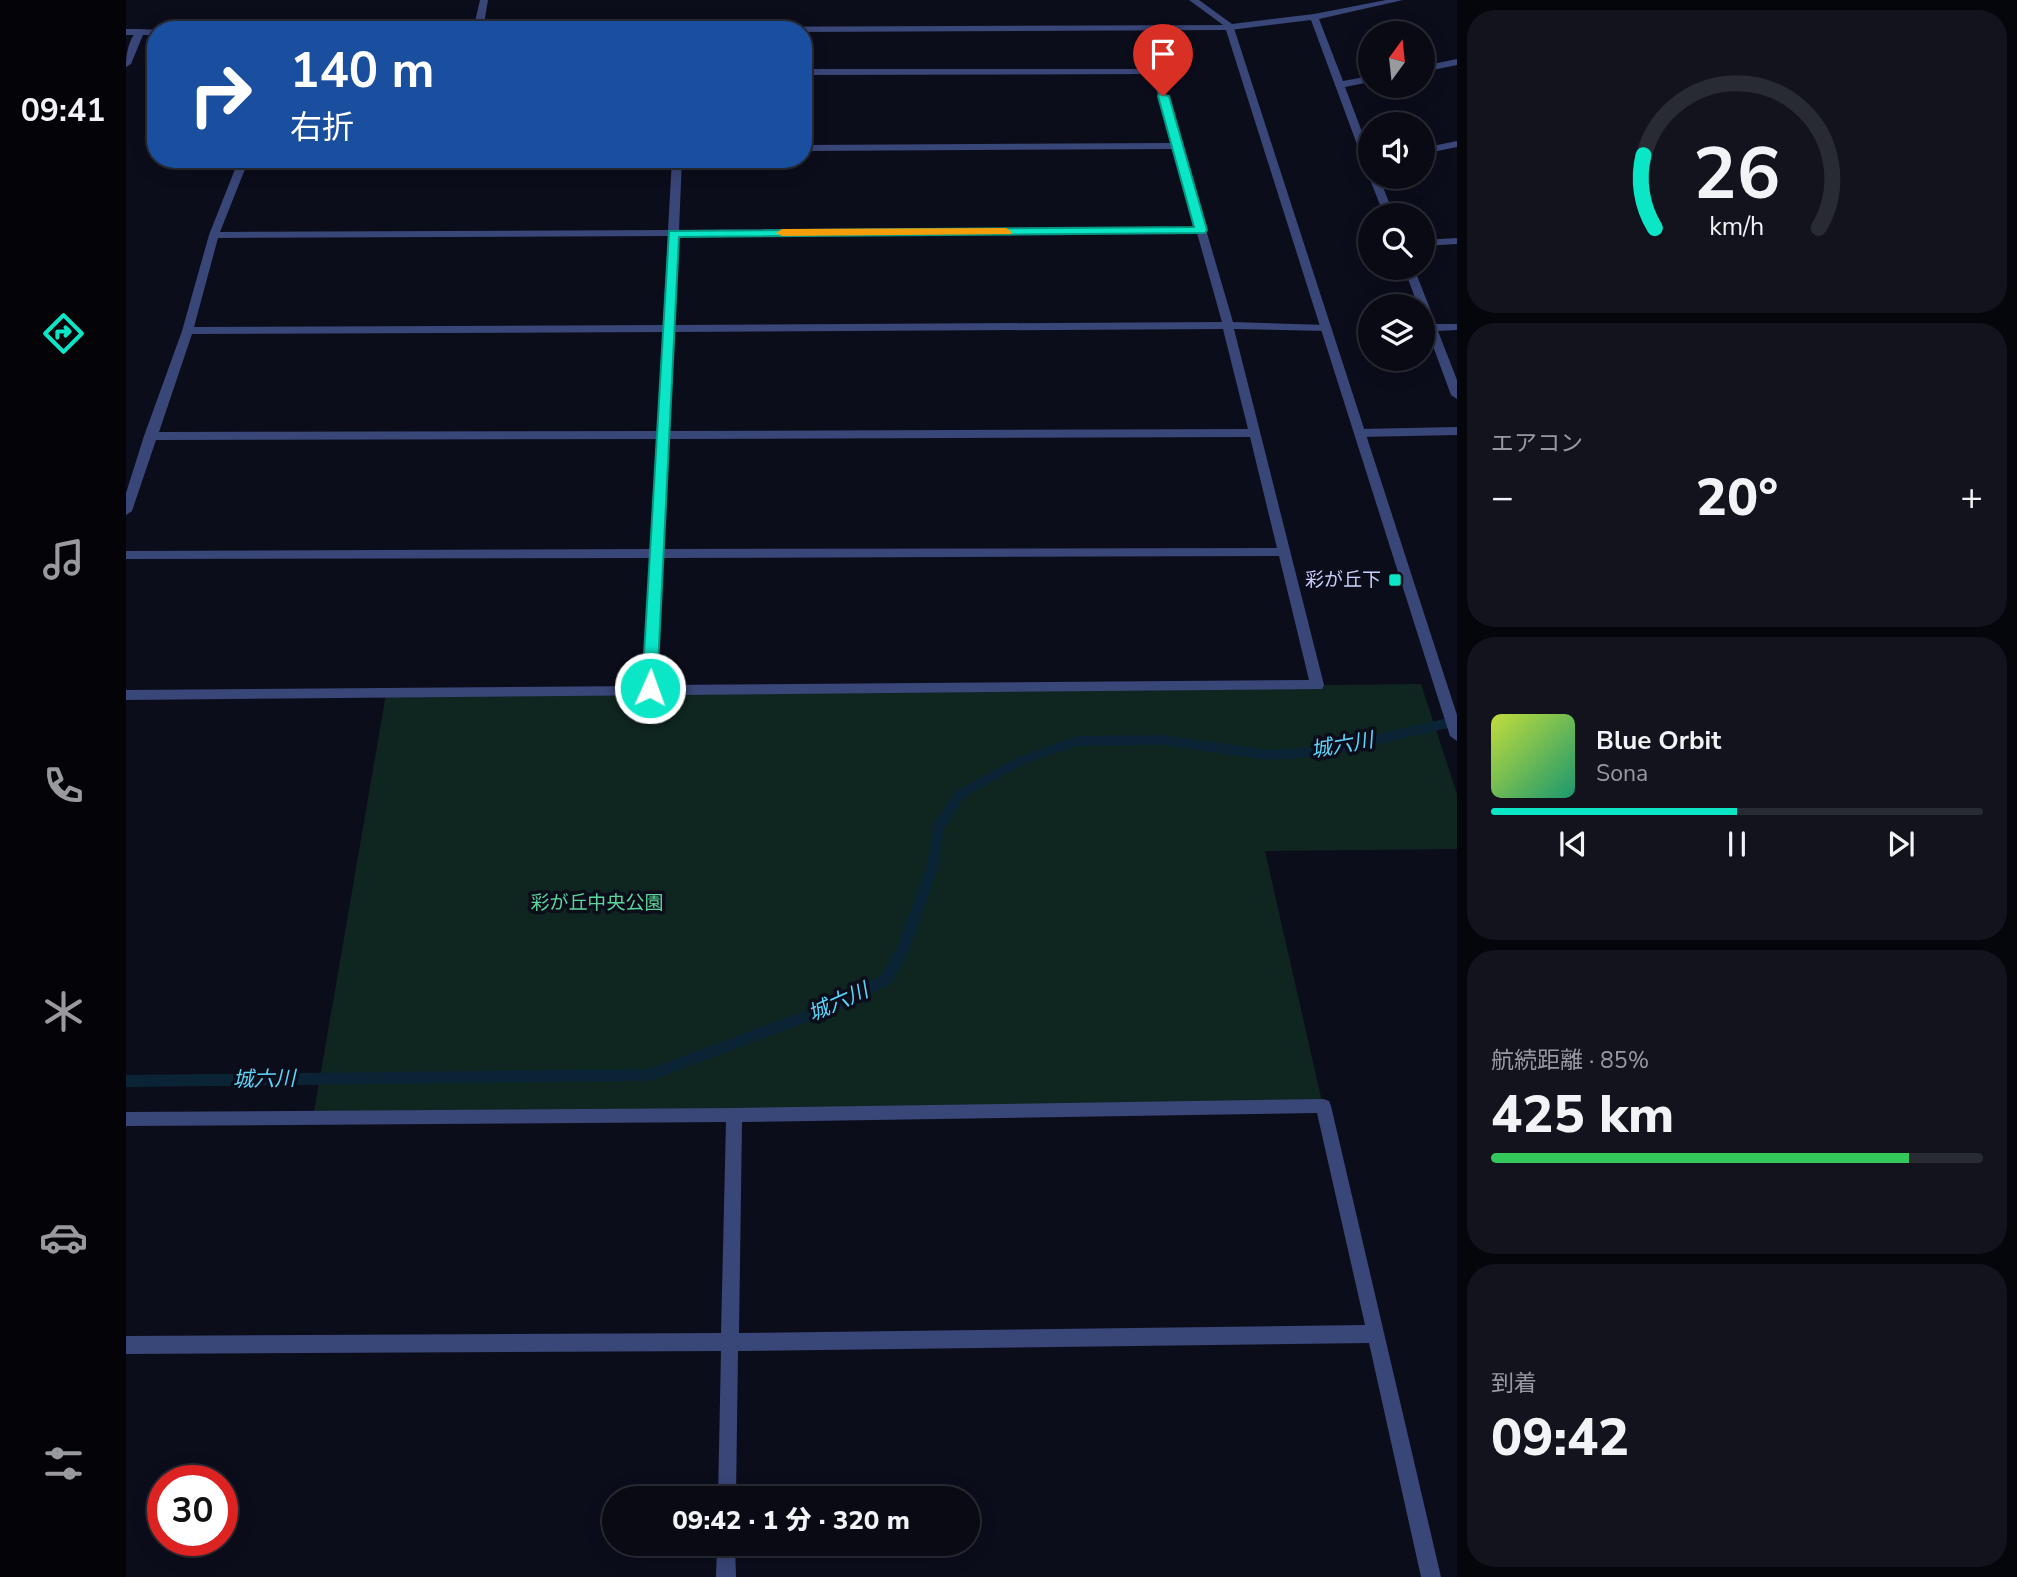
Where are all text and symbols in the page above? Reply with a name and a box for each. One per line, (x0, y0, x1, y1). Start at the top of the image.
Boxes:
north arrow (1358, 21, 1435, 98)
map controls (1358, 21, 1435, 371)
pin (1133, 24, 1193, 96)
icon: arrive (1144, 35, 1182, 73)
text: 140 m (290, 37, 434, 104)
icon: right (175, 49, 266, 140)
text: 09:41 (21, 89, 105, 132)
text: 右折 (290, 106, 354, 149)
button: sound (1358, 112, 1435, 189)
text: 26 (1693, 124, 1781, 224)
button: search (1358, 203, 1435, 280)
text: km/h (1709, 210, 1765, 244)
button: layers (1358, 294, 1435, 371)
icon: directions (39, 309, 88, 358)
text: エアコン (1491, 428, 1583, 459)
text: 20° (1696, 462, 1778, 533)
text: − (1491, 472, 1514, 523)
text: + (1960, 472, 1983, 523)
icon: music (39, 535, 88, 584)
place label: 彩が丘下 (1305, 567, 1381, 593)
marker: 彩が丘下 (1387, 572, 1403, 588)
position arrow (613, 651, 687, 725)
text: Blue Orbit (1596, 723, 1721, 758)
water label: 城六川 (1309, 725, 1377, 764)
text: Sona (1596, 758, 1648, 789)
icon: phone (39, 761, 88, 810)
icon: previous (1554, 825, 1592, 863)
icon: pause (1718, 825, 1756, 863)
icon: next (1882, 825, 1920, 863)
park label: 彩が丘中央公園 (530, 890, 664, 916)
water label: 城六川 (804, 976, 874, 1028)
icon: climate (39, 987, 88, 1036)
text: 航続距離 · 85% (1491, 1045, 1649, 1076)
water label: 城六川 (232, 1064, 298, 1094)
text: 425 km (1491, 1079, 1674, 1150)
icon: car (39, 1213, 88, 1262)
text: 到着 (1491, 1368, 1537, 1399)
text: 09:42 (1491, 1402, 1629, 1473)
icon: filters (39, 1439, 88, 1488)
speed limit sign: 30 (147, 1465, 238, 1556)
text: 09:42 · 1 分 · 320 m (672, 1503, 910, 1538)

